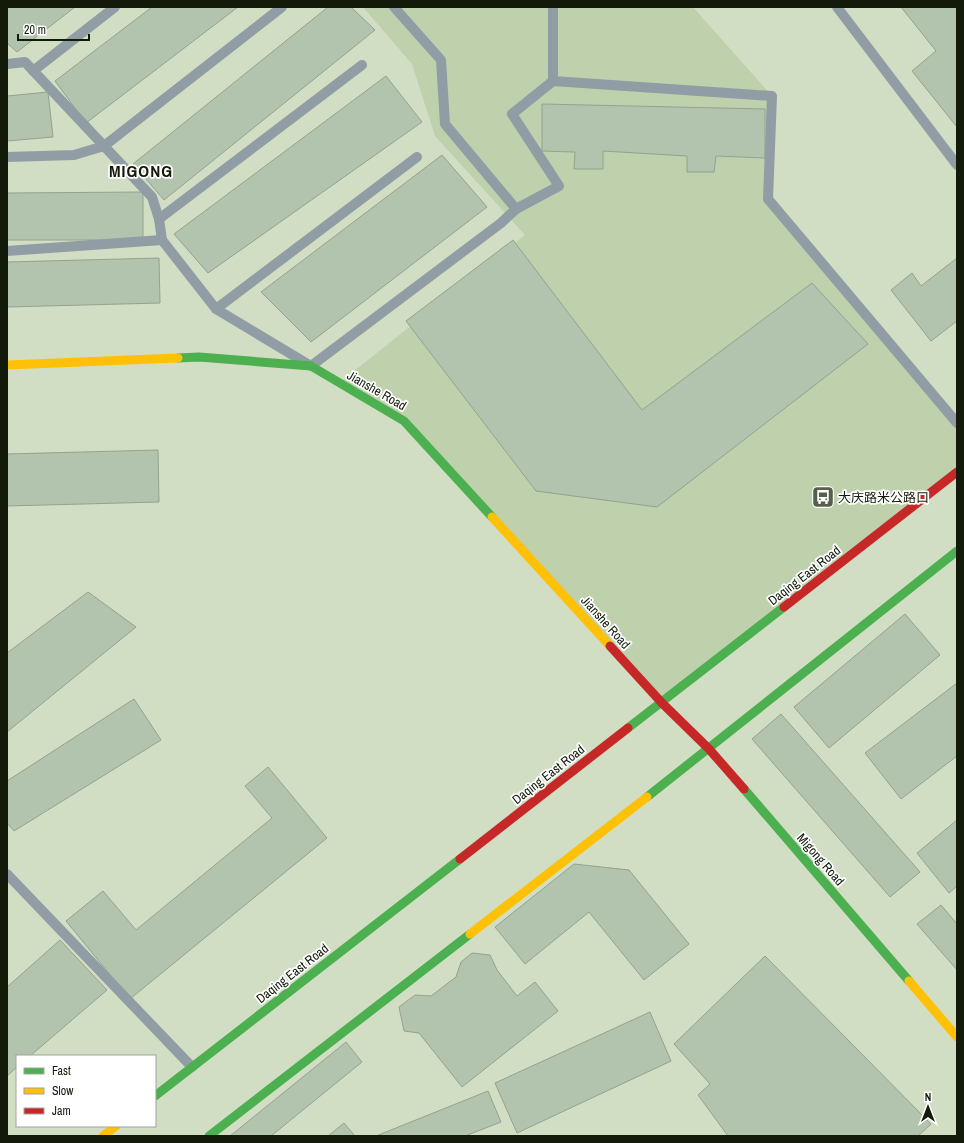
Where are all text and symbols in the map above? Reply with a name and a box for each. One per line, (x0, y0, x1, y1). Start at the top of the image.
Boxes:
scale bar (18, 16, 89, 42)
text: 20 m (24, 22, 46, 38)
district label: MIGONG (109, 159, 173, 182)
street label: Jianshe Road (344, 367, 410, 414)
bus stop icon: 大庆路米公路口 (810, 484, 836, 510)
place label: 大庆路米公路口 (838, 489, 929, 506)
street label: Daqing East Road (765, 542, 844, 609)
street label: Jianshe Road (577, 592, 634, 653)
street label: Daqing East Road (509, 741, 588, 808)
street label: Migong Road (793, 830, 848, 889)
street label: Daqing East Road (253, 940, 332, 1007)
legend (16, 1055, 156, 1127)
text: Fast (52, 1063, 71, 1079)
text: Slow (52, 1083, 74, 1099)
north arrow (908, 1087, 948, 1127)
text: N (925, 1090, 931, 1104)
text: Jam (52, 1103, 71, 1119)

